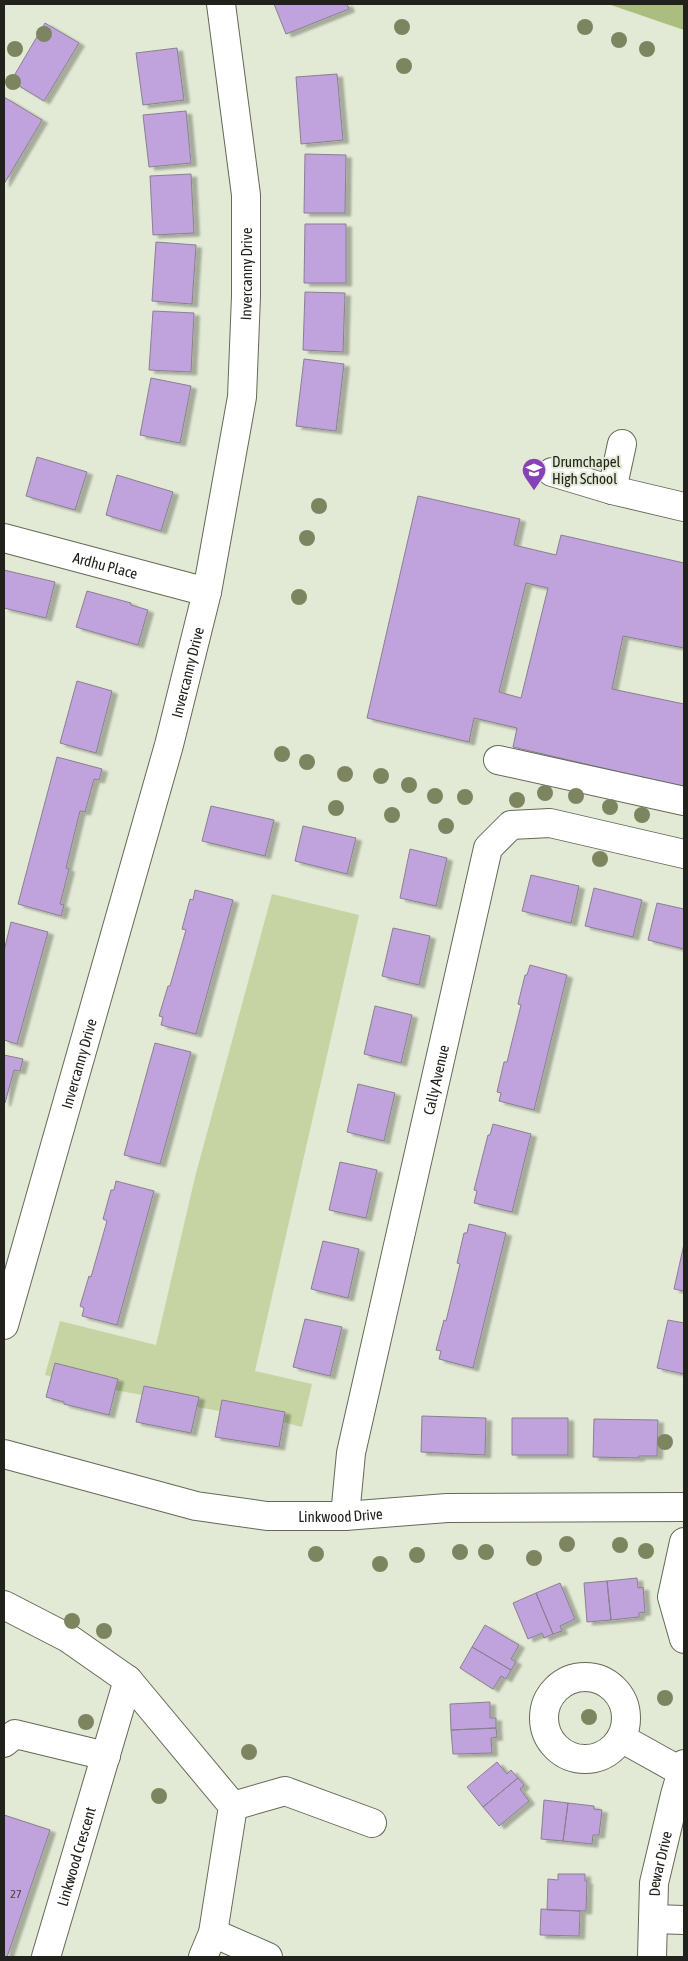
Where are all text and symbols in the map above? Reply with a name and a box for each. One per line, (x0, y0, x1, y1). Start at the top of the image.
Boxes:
street label: Invercanny Drive (237, 227, 255, 321)
place label: Drumchapel High School (552, 453, 621, 487)
school or university icon: Drumchapel High School (521, 457, 547, 491)
street label: Ardhu Place (71, 548, 140, 582)
street label: Invercanny Drive (168, 625, 207, 719)
street label: Invercanny Drive (58, 1016, 99, 1110)
street label: Cally Avenue (419, 1043, 452, 1116)
street label: Linkwood Drive (298, 1505, 383, 1525)
street label: Linkwood Crescent (53, 1805, 99, 1908)
street label: Dewar Drive (645, 1829, 675, 1897)
house number: 27 (10, 1887, 22, 1901)

